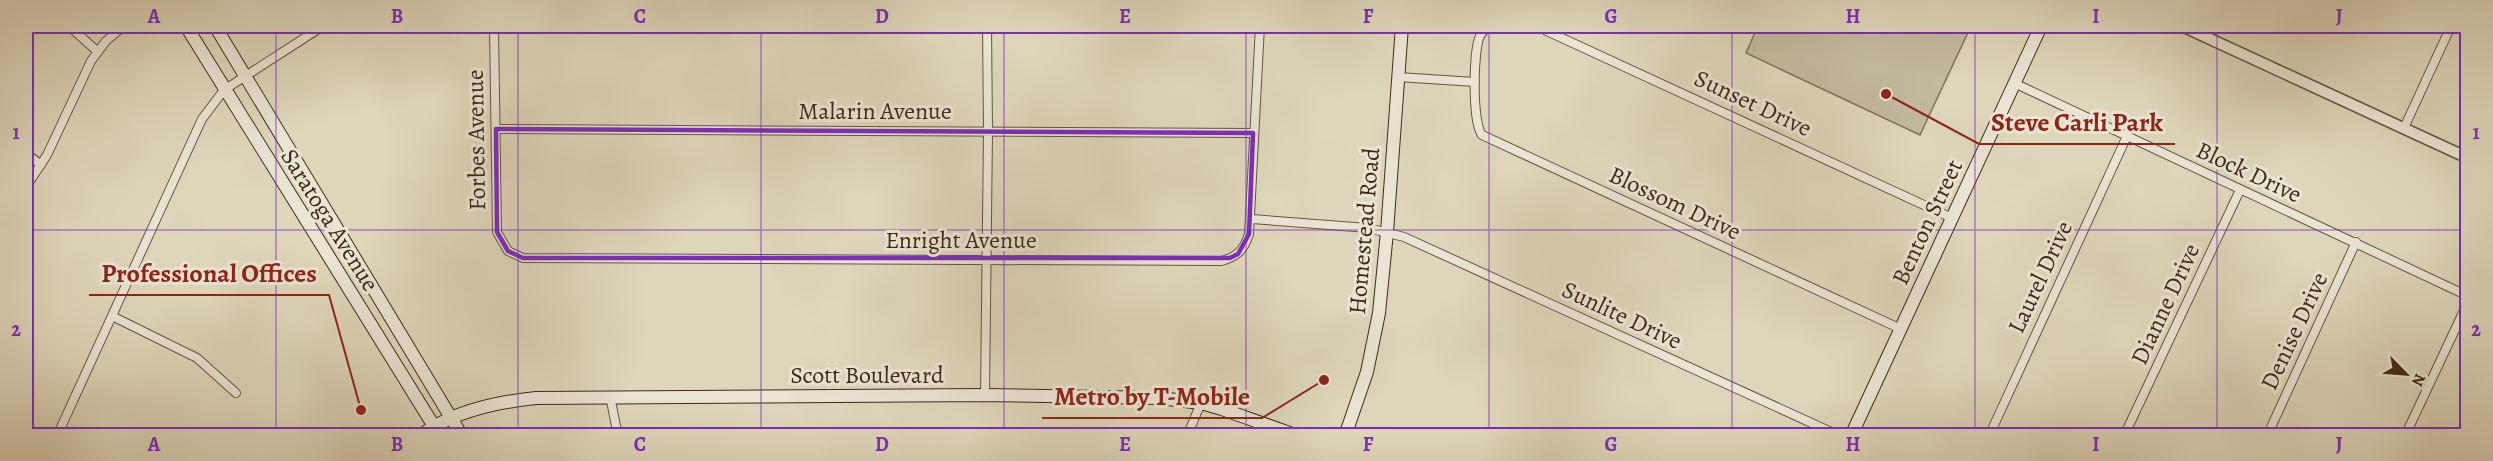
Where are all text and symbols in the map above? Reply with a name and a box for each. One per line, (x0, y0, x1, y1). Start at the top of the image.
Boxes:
text: A (147, 3, 161, 30)
text: B (391, 3, 403, 30)
text: C (634, 3, 646, 30)
text: D (875, 3, 889, 30)
text: E (1119, 3, 1131, 30)
text: F (1363, 3, 1374, 30)
text: G (1604, 3, 1618, 30)
text: H (1846, 3, 1861, 30)
text: I (2092, 3, 2100, 30)
text: J (2336, 3, 2343, 30)
street label: Sunset Drive (1689, 62, 1817, 144)
street label: Forbes Avenue (459, 69, 493, 211)
street label: Malarin Avenue (798, 95, 952, 127)
callout: Steve Carli Park (1979, 100, 2175, 144)
text: Steve Carli Park (1991, 105, 2163, 140)
text: 1 (12, 119, 20, 146)
text: 1 (2472, 119, 2480, 146)
street label: Block Drive (2191, 134, 2307, 210)
street label: Saratoga Avenue (273, 143, 387, 297)
street label: Homestead Road (1341, 146, 1387, 316)
street label: Benton Street (1884, 154, 1970, 290)
street label: Blossom Drive (1604, 158, 1746, 248)
street label: Laurel Drive (2000, 216, 2080, 338)
street label: Enright Avenue (885, 224, 1037, 256)
street label: Dianne Drive (2123, 238, 2207, 370)
callout: Professional Offices (89, 251, 329, 295)
text: Professional Offices (101, 256, 317, 291)
street label: Denise Drive (2253, 267, 2335, 395)
street label: Sunlite Drive (1557, 273, 1687, 357)
text: 2 (11, 316, 21, 343)
text: 2 (2471, 316, 2481, 343)
north arrow (2376, 344, 2436, 404)
street label: Scott Boulevard (790, 359, 944, 391)
text: N (2406, 370, 2431, 390)
callout: Metro by T-Mobile (1042, 374, 1262, 418)
text: Metro by T-Mobile (1054, 379, 1250, 414)
text: A (147, 431, 161, 458)
text: B (391, 431, 403, 458)
text: C (634, 431, 646, 458)
text: D (875, 431, 889, 458)
text: E (1119, 431, 1131, 458)
text: F (1363, 431, 1374, 458)
text: G (1604, 431, 1618, 458)
text: H (1846, 431, 1861, 458)
text: I (2092, 431, 2100, 458)
text: J (2336, 431, 2343, 458)

